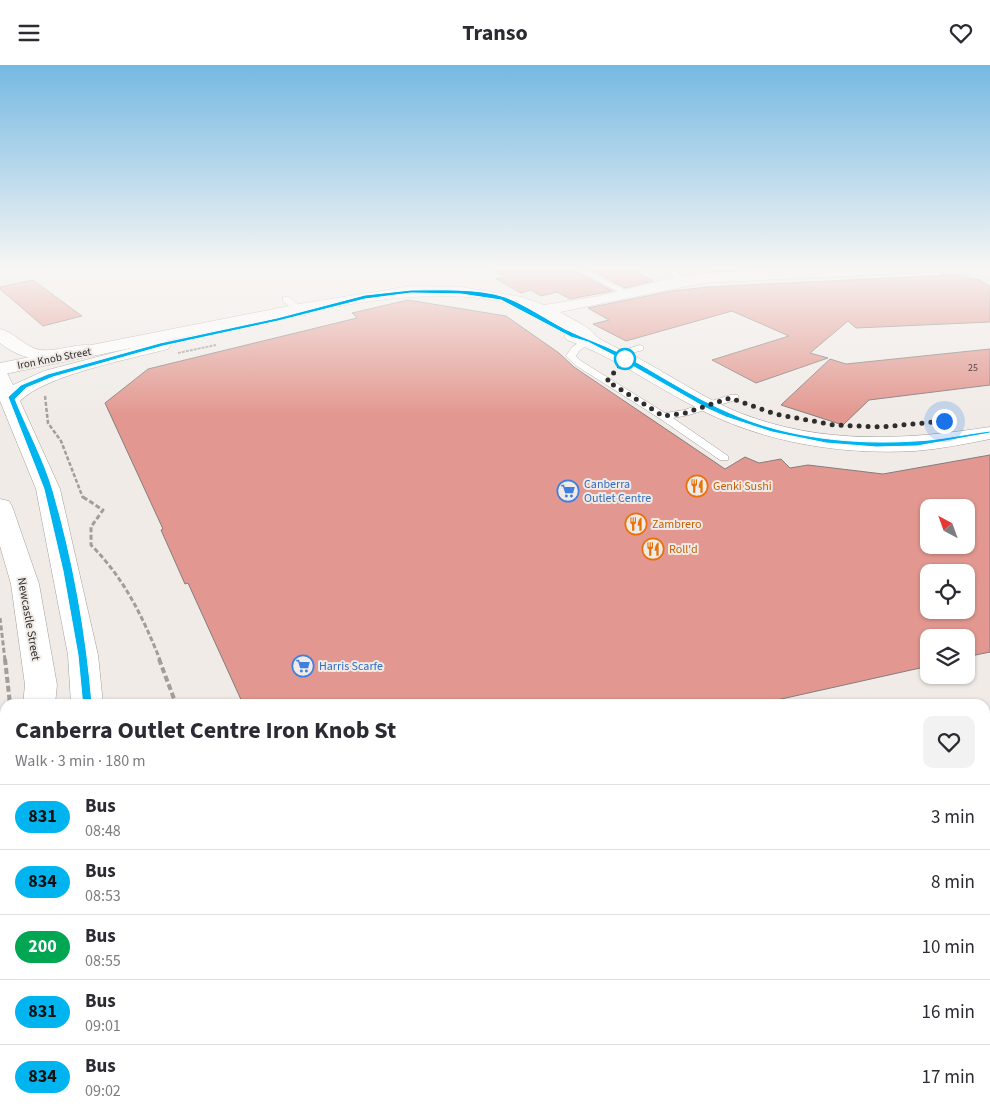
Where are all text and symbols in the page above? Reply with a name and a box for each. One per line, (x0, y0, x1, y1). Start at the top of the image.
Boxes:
text: Transo (462, 17, 528, 49)
icon: menu (15, 19, 43, 47)
icon: heart (947, 19, 975, 47)
street label: Iron Knob Street (16, 344, 93, 373)
unlabelled marker (614, 348, 636, 370)
house number: 25 (968, 361, 978, 375)
your location (932, 409, 957, 434)
restaurant icon: Genki Sushi (685, 474, 709, 498)
place label: Canberra Outlet Centre (584, 476, 651, 507)
place label: Genki Sushi (713, 478, 772, 495)
supermarket icon: Canberra Outlet Centre (556, 479, 580, 503)
north arrow (920, 499, 975, 554)
map controls (920, 499, 975, 684)
restaurant icon: Zambrero (624, 512, 648, 536)
place label: Zambrero (652, 516, 701, 533)
restaurant icon: Roll'd (641, 537, 665, 561)
place label: Roll'd (669, 541, 698, 558)
button: locate (920, 564, 975, 619)
street label: Newcastle Street (13, 576, 44, 662)
button: layers (920, 629, 975, 684)
supermarket icon: Harris Scarfe (291, 654, 315, 678)
place label: Harris Scarfe (319, 658, 383, 675)
text: Canberra Outlet Centre Iron Knob St (15, 713, 396, 748)
button: heart (923, 716, 975, 768)
text: Walk · 3 min · 180 m (15, 750, 146, 772)
text: Bus (85, 793, 116, 820)
text: 831 (28, 804, 57, 829)
text: 3 min (931, 804, 975, 831)
text: 08:48 (85, 820, 121, 842)
text: Bus (85, 858, 116, 885)
text: 834 (28, 869, 57, 894)
text: 8 min (931, 869, 975, 896)
text: 08:53 (85, 885, 121, 907)
text: Bus (85, 923, 116, 950)
text: 200 (28, 934, 57, 959)
text: 10 min (921, 934, 975, 961)
text: 08:55 (85, 950, 121, 972)
text: Bus (85, 988, 116, 1015)
text: 831 (28, 999, 57, 1024)
text: 16 min (921, 999, 975, 1026)
text: 09:01 (85, 1015, 121, 1037)
text: Bus (85, 1053, 116, 1080)
text: 834 (28, 1064, 57, 1089)
text: 17 min (921, 1064, 975, 1091)
text: 09:02 (85, 1080, 121, 1102)

